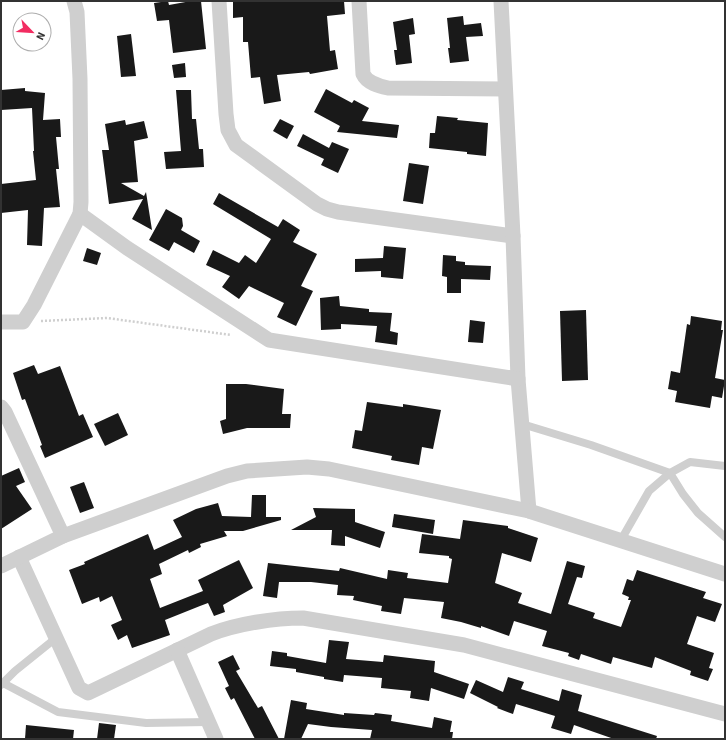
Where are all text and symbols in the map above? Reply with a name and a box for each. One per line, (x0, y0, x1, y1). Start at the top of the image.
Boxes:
north arrow (12, 12, 52, 52)
text: N (32, 30, 49, 43)

